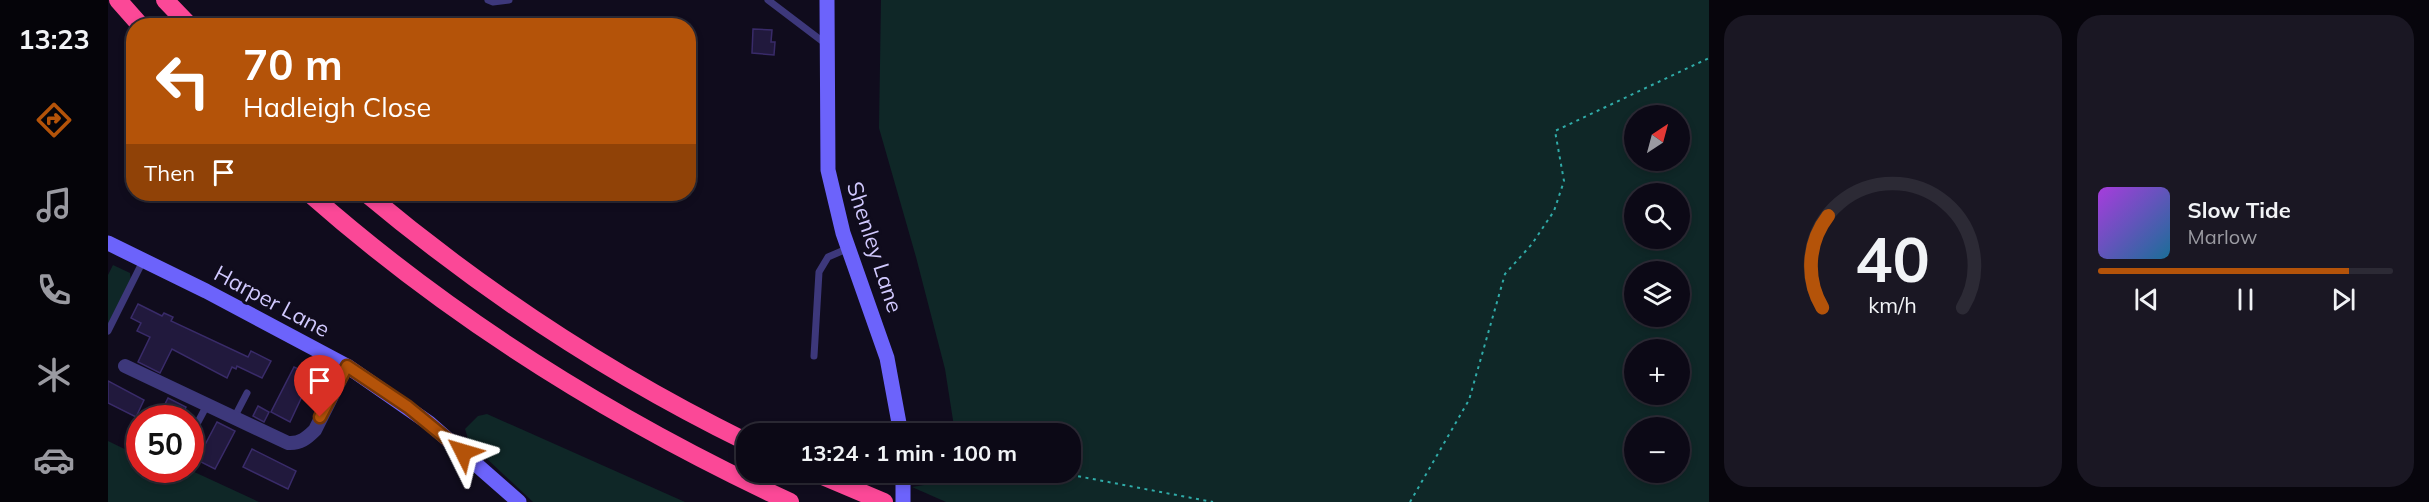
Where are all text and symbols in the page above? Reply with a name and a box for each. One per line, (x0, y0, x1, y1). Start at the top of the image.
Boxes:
text: 13:23 (18, 22, 90, 56)
text: 70 m (243, 38, 343, 91)
icon: left (144, 42, 222, 120)
text: Hadleigh Close (243, 90, 431, 124)
icon: directions (33, 99, 75, 141)
north arrow (1624, 105, 1690, 171)
map controls (1624, 105, 1690, 483)
icon: arrive (207, 156, 240, 189)
text: Then (144, 159, 195, 187)
street label: Shenley Lane (841, 178, 909, 316)
button: search (1624, 183, 1690, 249)
icon: music (33, 184, 75, 226)
text: Slow Tide (2188, 196, 2291, 224)
text: 40 (1855, 219, 1930, 298)
text: Marlow (2188, 224, 2257, 249)
street label: Harper Lane (209, 259, 335, 343)
button: layers (1624, 261, 1690, 327)
icon: phone (33, 269, 75, 311)
icon: previous (2130, 283, 2163, 316)
icon: pause (2229, 283, 2262, 316)
icon: next (2327, 283, 2360, 316)
text: km/h (1868, 291, 1917, 318)
button: + (1624, 339, 1690, 405)
icon: climate (33, 354, 75, 396)
pin (294, 355, 345, 417)
icon: arrive (303, 364, 336, 397)
speed limit sign: 50 (126, 405, 204, 483)
button: − (1624, 417, 1690, 483)
position arrow (431, 420, 495, 484)
icon: car (33, 439, 75, 481)
text: 13:24 · 1 min · 100 m (800, 439, 1017, 467)

